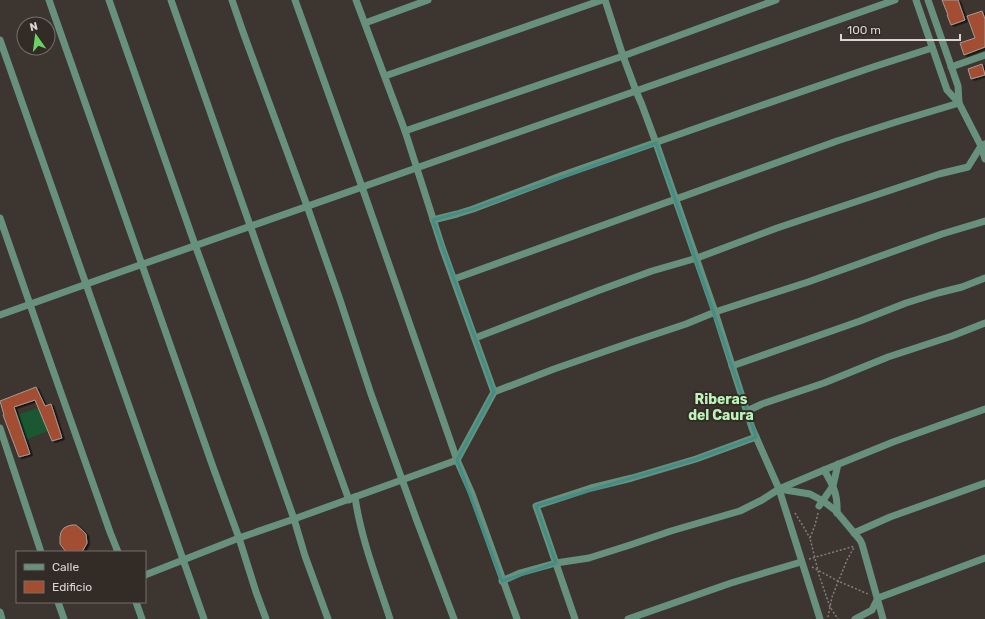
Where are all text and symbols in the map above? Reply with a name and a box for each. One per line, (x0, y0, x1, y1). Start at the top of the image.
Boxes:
north arrow (16, 16, 56, 56)
scale bar (841, 16, 960, 42)
text: N (28, 19, 39, 34)
text: 100 m (847, 23, 881, 37)
district label: Riberas del Caura (688, 391, 754, 424)
legend (16, 551, 146, 603)
text: Calle (52, 560, 79, 574)
text: Edificio (52, 580, 92, 594)

